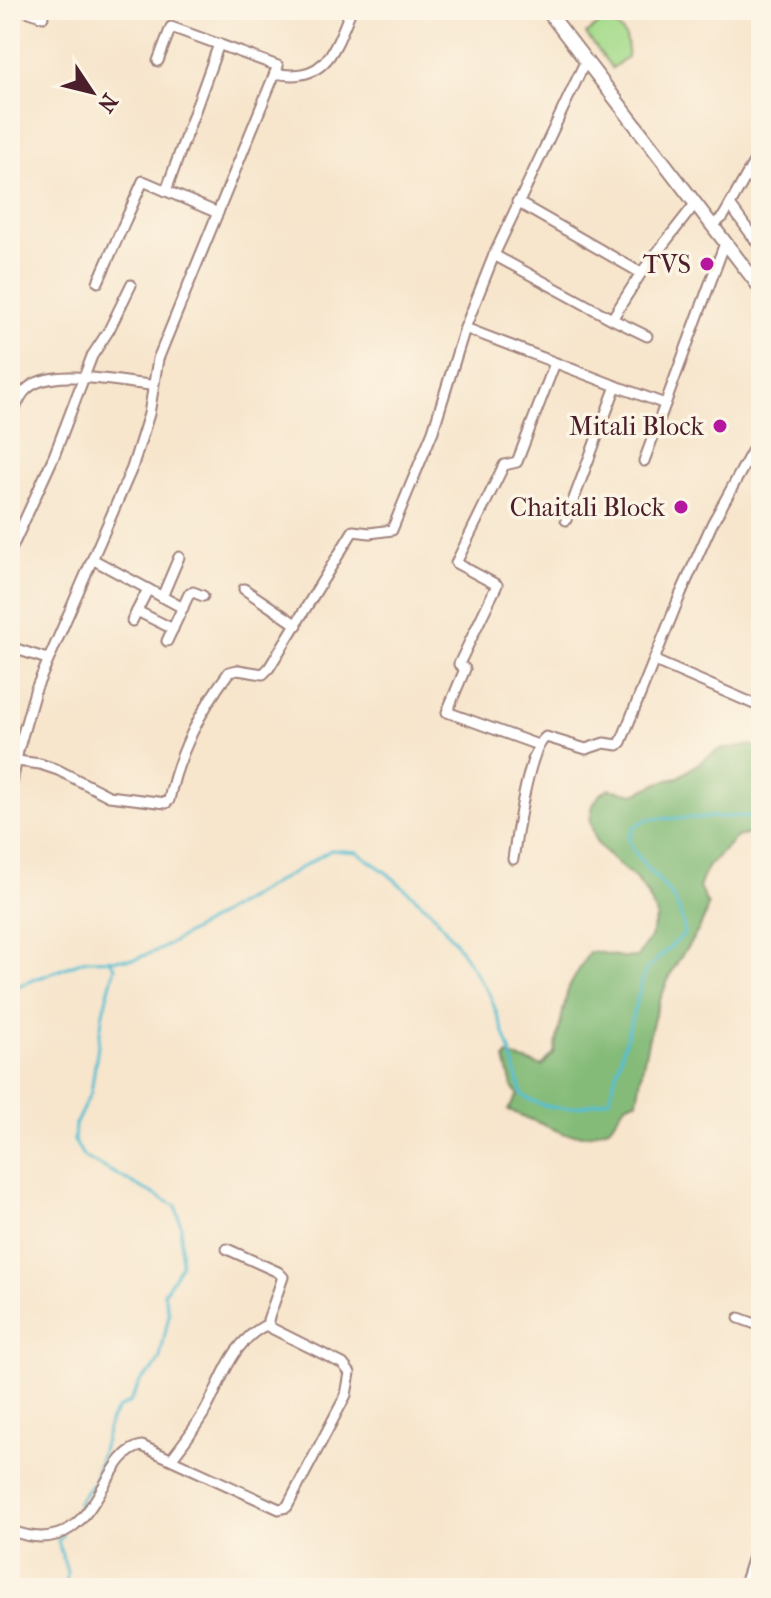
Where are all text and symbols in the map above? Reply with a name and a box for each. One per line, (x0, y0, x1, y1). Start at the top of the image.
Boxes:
north arrow (52, 52, 132, 132)
text: N (92, 89, 123, 117)
place label: TVS (643, 249, 691, 280)
marker: TVS (698, 255, 716, 273)
place label: Mitali Block (569, 411, 705, 442)
marker: Mitali Block (711, 417, 729, 435)
place label: Chaitali Block (510, 492, 666, 523)
marker: Chaitali Block (672, 498, 690, 516)

